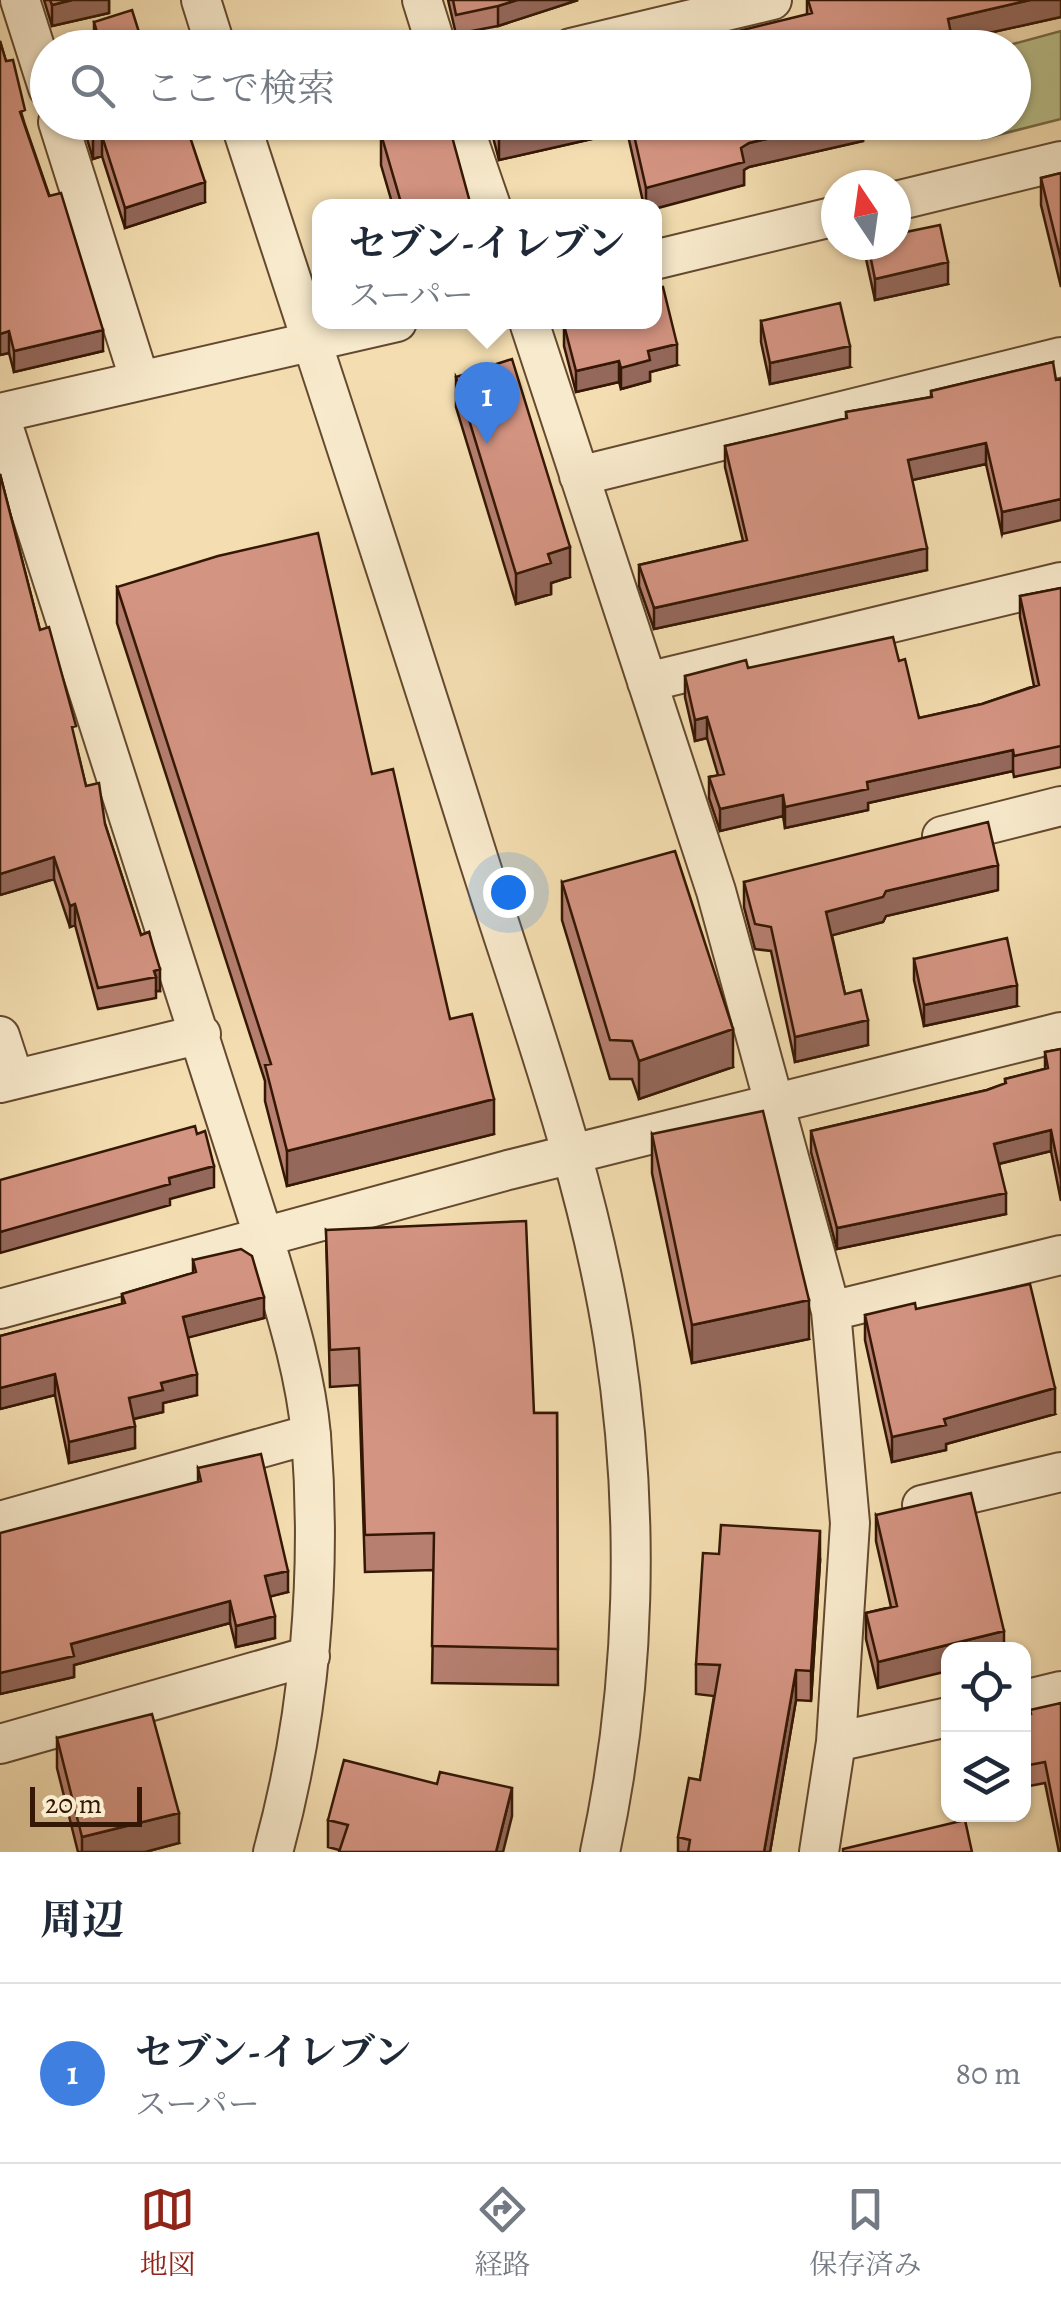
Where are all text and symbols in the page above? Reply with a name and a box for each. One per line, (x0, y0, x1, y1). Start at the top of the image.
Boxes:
search box (30, 30, 1031, 140)
icon: search (65, 58, 120, 113)
text: ここで検索 (145, 62, 335, 114)
north arrow (821, 170, 911, 260)
popup (312, 199, 662, 329)
text: セブン-イレブン (349, 217, 625, 269)
text: スーパー (349, 273, 474, 317)
pin: 1 (454, 362, 520, 444)
your location (483, 867, 534, 918)
map controls (941, 1642, 1031, 1822)
button: locate (941, 1642, 1031, 1732)
button: layers (941, 1732, 1031, 1822)
scale bar (30, 1782, 142, 1826)
text: 20 m (45, 1785, 102, 1823)
text: 周辺 (40, 1891, 124, 1948)
text: セブン-イレブン (135, 2026, 411, 2078)
text: 1 (67, 2051, 78, 2095)
text: 80 m (955, 2051, 1021, 2095)
text: スーパー (135, 2082, 260, 2126)
tab: 地図 (139, 2182, 196, 2284)
tab: 経路 (474, 2182, 531, 2284)
tab: 保存済み (809, 2182, 922, 2284)

